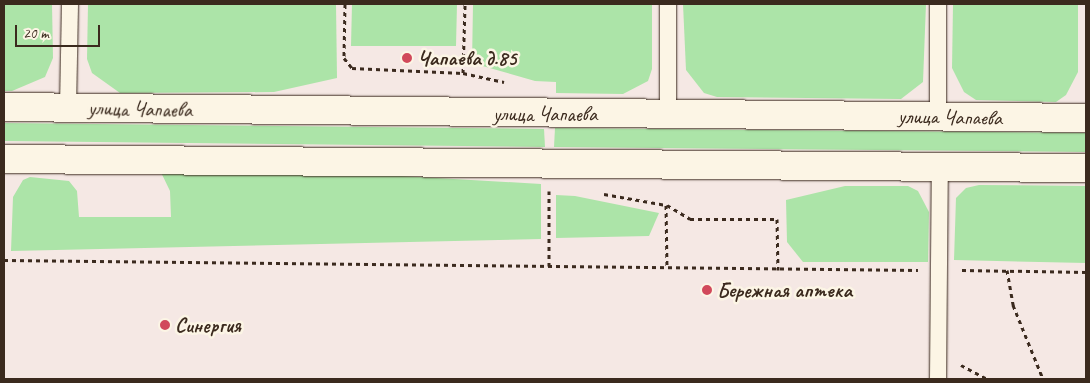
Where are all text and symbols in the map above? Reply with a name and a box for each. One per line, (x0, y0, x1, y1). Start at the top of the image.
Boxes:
scale bar (18, 15, 102, 47)
text: 20 m (23, 24, 49, 43)
place label: Чапаева д.85 (417, 45, 517, 71)
marker: Чапаева д.85 (401, 52, 413, 64)
street label: улица Чапаева (88, 95, 192, 123)
street label: улица Чапаева (493, 101, 597, 127)
street label: улица Чапаева (898, 103, 1002, 131)
place label: Бережная аптека (717, 277, 851, 303)
marker: Бережная аптека (701, 284, 713, 296)
place label: Синергия (175, 312, 241, 338)
marker: Синергия (159, 319, 171, 331)

